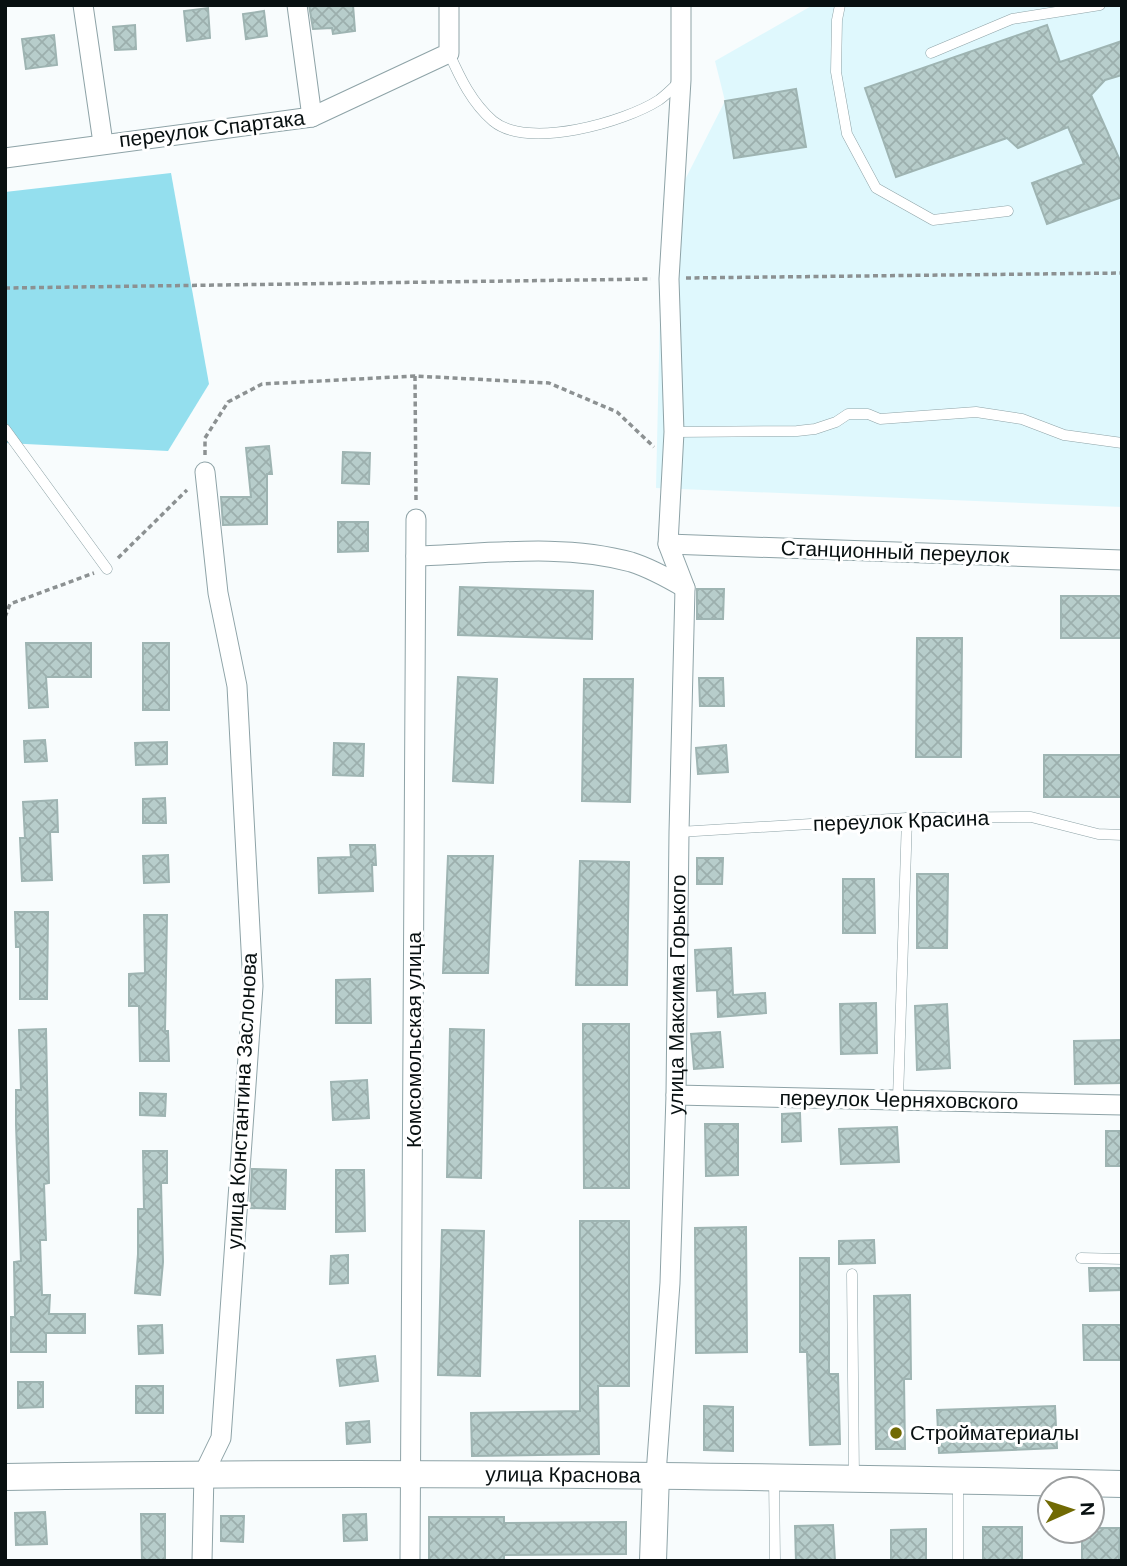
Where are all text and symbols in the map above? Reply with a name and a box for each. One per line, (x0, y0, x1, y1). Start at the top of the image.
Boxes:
street label: переулок Спартака (117, 104, 307, 154)
street label: Станционный переулок (780, 534, 1010, 570)
street label: переулок Красина (812, 804, 990, 838)
street label: улица Максима Горького (661, 874, 693, 1115)
street label: Комсомольская улица (400, 932, 428, 1148)
street label: улица Константина Заслонова (220, 952, 264, 1250)
street label: переулок Черняховского (779, 1084, 1019, 1116)
place label: Стройматериалы (910, 1419, 1079, 1447)
marker: Стройматериалы (888, 1425, 904, 1441)
street label: улица Краснова (485, 1460, 641, 1490)
north arrow (1036, 1475, 1106, 1545)
text: N (1075, 1502, 1100, 1517)

